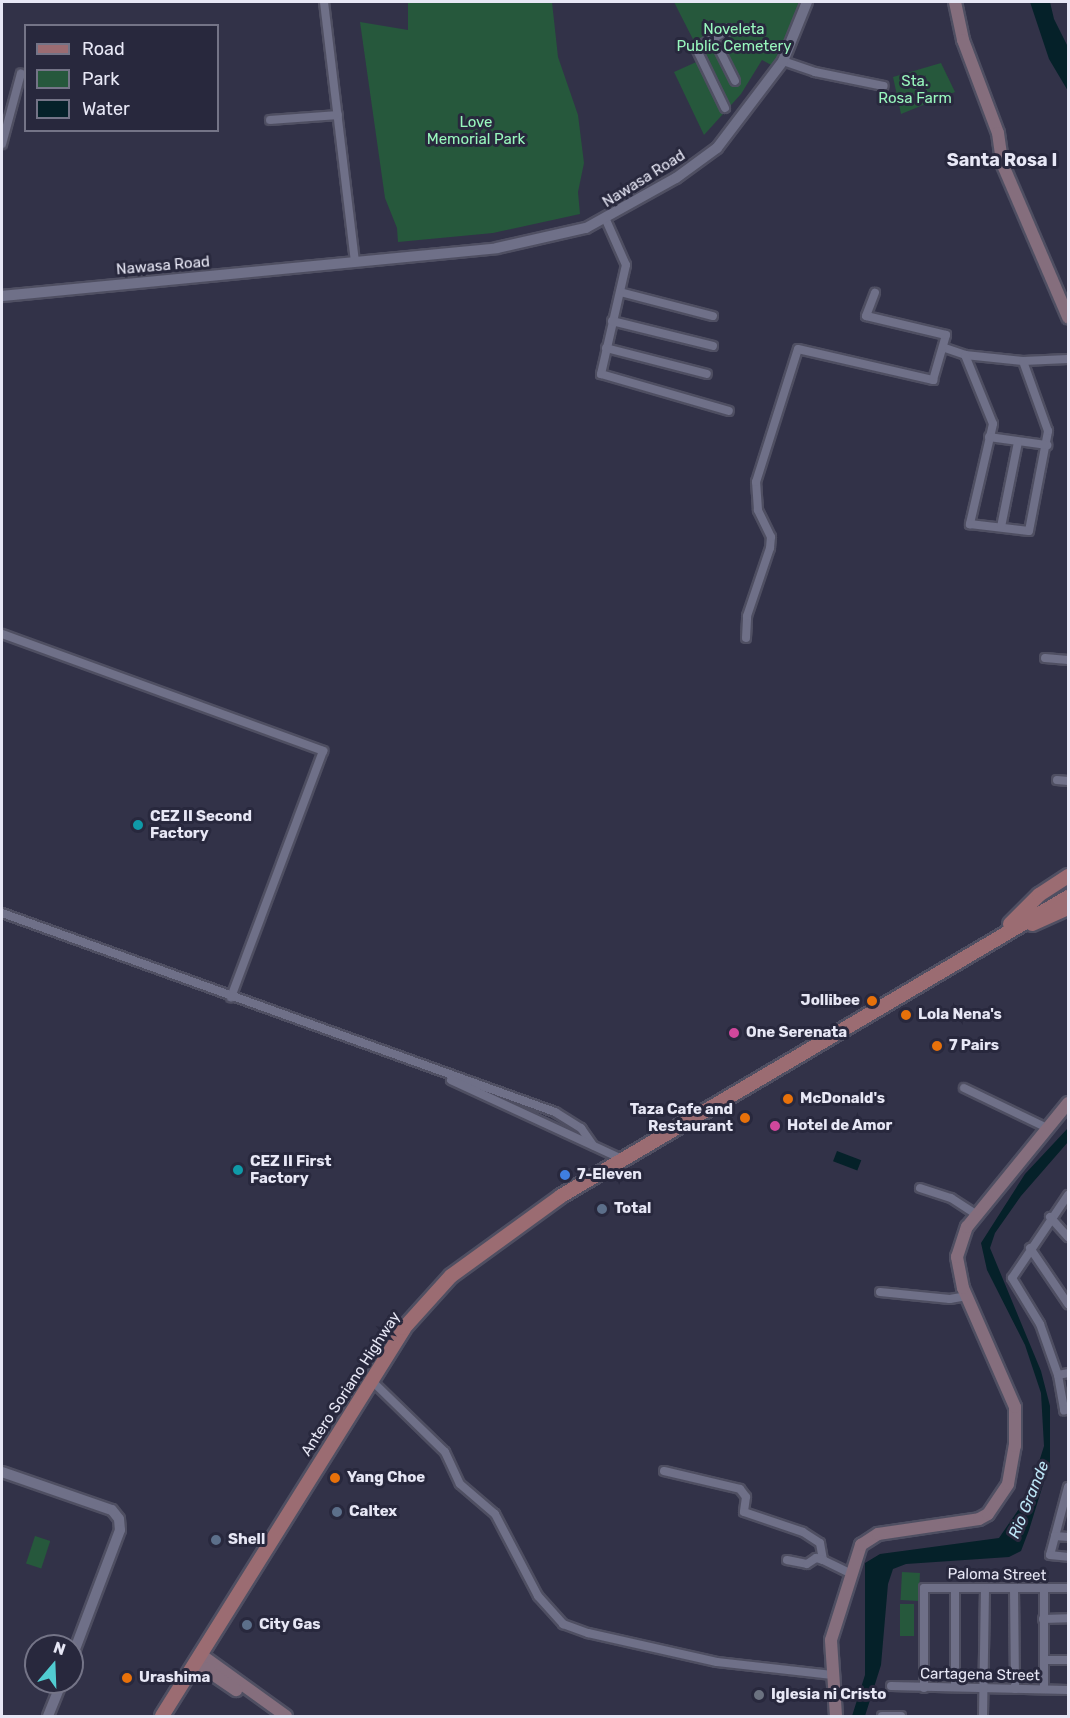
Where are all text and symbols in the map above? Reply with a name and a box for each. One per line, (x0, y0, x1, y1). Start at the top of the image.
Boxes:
park label: Noveleta Public Cemetery (676, 20, 792, 55)
legend (24, 24, 219, 132)
text: Road (82, 38, 125, 60)
text: Park (82, 68, 119, 90)
park label: Sta. Rosa Farm (878, 72, 952, 107)
text: Water (82, 98, 130, 120)
park label: Love Memorial Park (427, 113, 525, 148)
street label: Nawasa Road (599, 146, 689, 212)
district label: Santa Rosa I (947, 149, 1057, 171)
street label: Nawasa Road (115, 253, 211, 279)
place label: CEZ II Second Factory (150, 807, 252, 842)
marker: CEZ II Second Factory (131, 818, 145, 832)
place label: Jollibee (801, 992, 860, 1010)
marker: Jollibee (865, 994, 879, 1008)
place label: Lola Nena's (918, 1006, 1002, 1024)
marker: Lola Nena's (899, 1008, 913, 1022)
place label: One Serenata (746, 1024, 847, 1042)
marker: One Serenata (727, 1026, 741, 1040)
place label: 7 Pairs (949, 1037, 999, 1055)
marker: 7 Pairs (930, 1039, 944, 1053)
place label: McDonald's (800, 1090, 885, 1108)
marker: McDonald's (781, 1092, 795, 1106)
place label: Taza Cafe and Restaurant (630, 1100, 733, 1135)
marker: Taza Cafe and Restaurant (738, 1111, 752, 1125)
place label: Hotel de Amor (787, 1117, 893, 1135)
marker: Hotel de Amor (768, 1119, 782, 1133)
place label: CEZ II First Factory (250, 1152, 332, 1187)
marker: CEZ II First Factory (231, 1163, 245, 1177)
place label: 7-Eleven (577, 1166, 642, 1184)
marker: 7-Eleven (558, 1168, 572, 1182)
place label: Total (614, 1200, 651, 1218)
marker: Total (595, 1202, 609, 1216)
street label: Antero Soriano Highway (298, 1308, 404, 1460)
water label: Rio Grande (1005, 1458, 1053, 1542)
place label: Yang Choe (347, 1469, 425, 1487)
marker: Yang Choe (328, 1471, 342, 1485)
place label: Caltex (349, 1503, 397, 1521)
marker: Caltex (330, 1505, 344, 1519)
place label: Shell (228, 1531, 265, 1549)
marker: Shell (209, 1533, 223, 1547)
street label: Paloma Street (948, 1565, 1046, 1585)
place label: City Gas (259, 1616, 321, 1634)
marker: City Gas (240, 1618, 254, 1632)
north arrow (24, 1634, 84, 1694)
text: N (51, 1638, 68, 1659)
street label: Cartagena Street (920, 1665, 1040, 1685)
place label: Urashima (139, 1669, 210, 1687)
marker: Urashima (120, 1671, 134, 1685)
place label: Iglesia ni Cristo (771, 1686, 886, 1704)
marker: Iglesia ni Cristo (752, 1688, 766, 1702)

